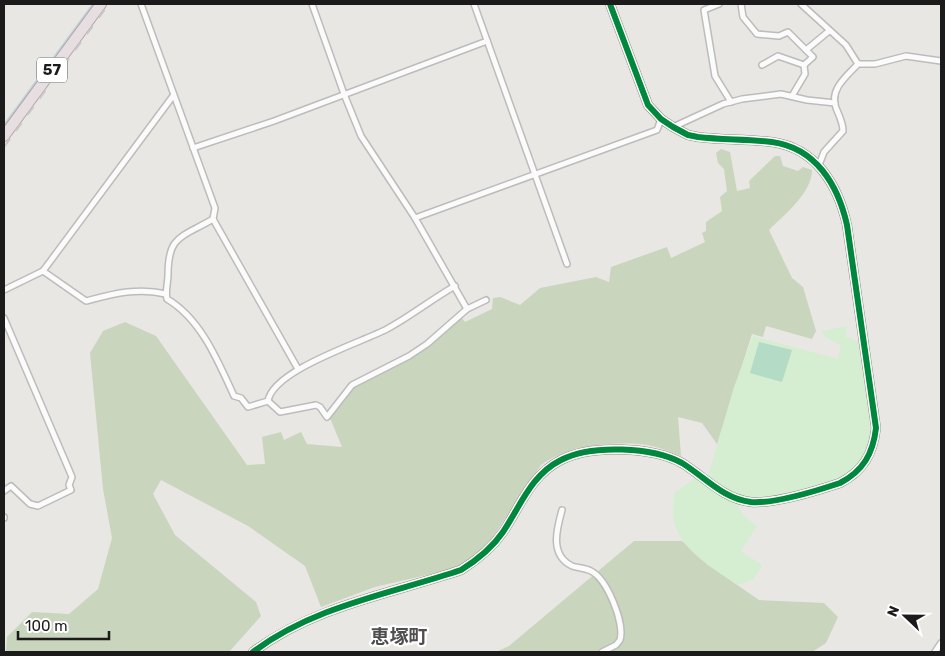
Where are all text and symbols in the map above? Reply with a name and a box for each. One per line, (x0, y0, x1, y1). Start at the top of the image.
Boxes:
road number: 57 (37, 58, 67, 82)
north arrow (880, 591, 930, 641)
text: N (884, 603, 903, 619)
scale bar (18, 608, 109, 640)
text: 100 m (25, 617, 67, 635)
district label: 恵塚町 (370, 625, 428, 648)

